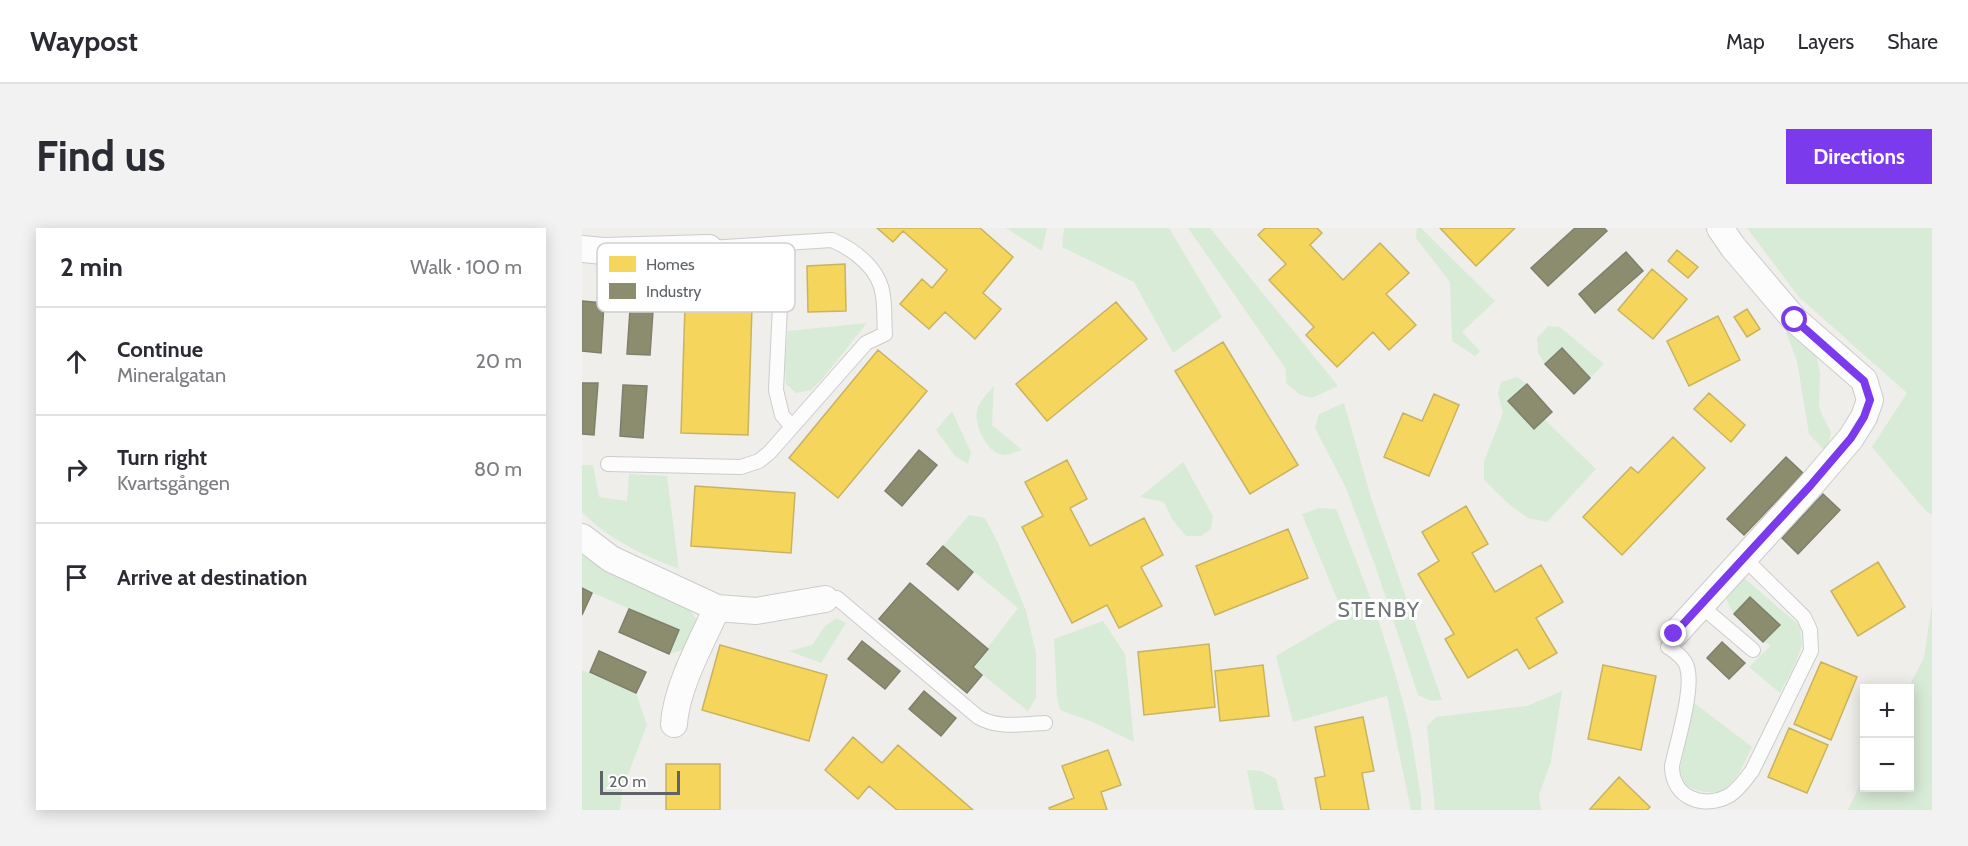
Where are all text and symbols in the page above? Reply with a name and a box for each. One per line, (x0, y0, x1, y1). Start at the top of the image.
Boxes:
text: Waypost (30, 24, 138, 58)
text: Map (1726, 29, 1765, 54)
text: Layers (1798, 29, 1854, 54)
text: Share (1887, 29, 1938, 54)
button: Directions (1786, 129, 1932, 184)
text: Find us (36, 130, 165, 182)
legend (597, 243, 795, 312)
text: 2 min (60, 251, 123, 283)
text: Walk · 100 m (410, 255, 522, 279)
text: Homes (646, 255, 695, 274)
text: Industry (646, 282, 701, 301)
route start (1781, 306, 1807, 332)
text: Continue (117, 336, 203, 363)
icon: ahead (60, 345, 93, 378)
text: 20 m (476, 349, 522, 373)
text: Mineralgatan (117, 363, 226, 387)
text: Turn right (117, 444, 207, 471)
icon: right (60, 453, 93, 486)
text: 80 m (474, 457, 522, 481)
text: Kvartsgången (117, 471, 230, 495)
icon: arrive (60, 561, 93, 594)
text: Arrive at destination (117, 564, 307, 591)
district label: STENBY (1338, 597, 1420, 622)
route end (1660, 620, 1686, 646)
map controls (1860, 684, 1914, 792)
button: + (1860, 684, 1914, 738)
button: − (1860, 738, 1914, 792)
scale bar (600, 768, 680, 796)
text: 20 m (609, 772, 646, 791)

